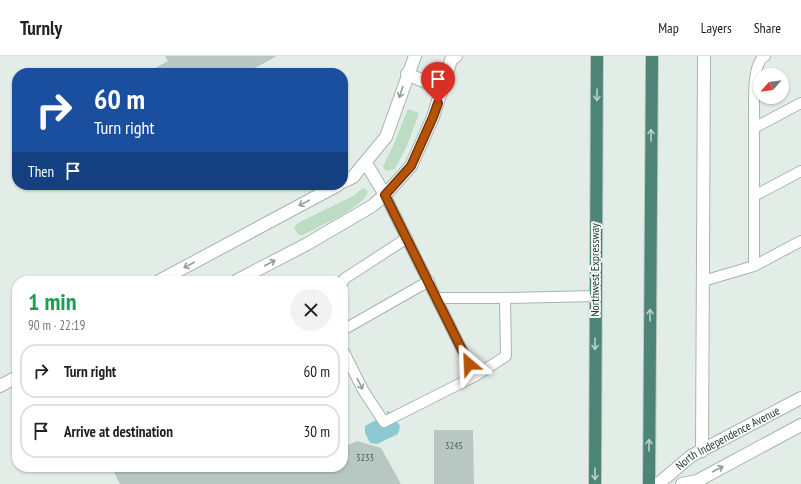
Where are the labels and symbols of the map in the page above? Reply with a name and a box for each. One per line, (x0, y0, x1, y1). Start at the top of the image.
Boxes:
pin (421, 62, 455, 103)
north arrow (753, 68, 789, 104)
one-way arrow (397, 86, 404, 99)
one-way arrow (593, 88, 601, 101)
one-way arrow (647, 129, 655, 142)
one-way arrow (298, 200, 310, 208)
street label: Northwest Expressway (587, 223, 602, 317)
one-way arrow (264, 259, 276, 266)
one-way arrow (183, 262, 195, 269)
one-way arrow (646, 309, 654, 322)
one-way arrow (591, 337, 599, 350)
position arrow (448, 343, 490, 385)
one-way arrow (357, 378, 365, 390)
street label: North Independence Avenue (672, 403, 782, 473)
house number: 3245 (445, 439, 463, 452)
one-way arrow (645, 439, 653, 452)
house number: 3233 (356, 451, 374, 464)
one-way arrow (712, 465, 724, 473)
one-way arrow (591, 467, 599, 480)

